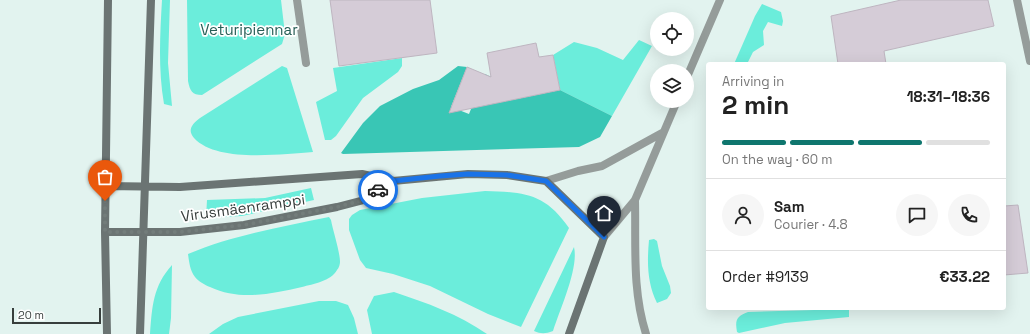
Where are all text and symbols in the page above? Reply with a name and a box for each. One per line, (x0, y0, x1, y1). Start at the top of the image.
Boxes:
map controls (650, 12, 694, 108)
button: locate (650, 12, 694, 56)
park label: Veturipiennar (200, 20, 298, 39)
button: layers (650, 64, 694, 108)
text: Arriving in (722, 73, 784, 90)
text: 18:31–18:36 (907, 87, 990, 106)
text: 2 min (722, 88, 789, 122)
text: On the way · 60 m (722, 151, 833, 168)
pin (88, 160, 122, 201)
icon: bag (94, 166, 116, 188)
courier (358, 170, 398, 210)
icon: car (367, 179, 389, 201)
street label: Virusmäenramppi (180, 189, 306, 226)
button: person (722, 194, 764, 236)
button: chat (896, 194, 938, 236)
button: phone (948, 194, 990, 236)
pin (587, 196, 621, 237)
text: Sam (774, 197, 805, 216)
icon: home (593, 202, 615, 224)
text: Courier · 4.8 (774, 216, 848, 233)
text: Order #9139 (722, 267, 809, 286)
text: €33.22 (939, 267, 990, 286)
scale bar (12, 306, 101, 325)
text: 20 m (18, 308, 44, 322)

